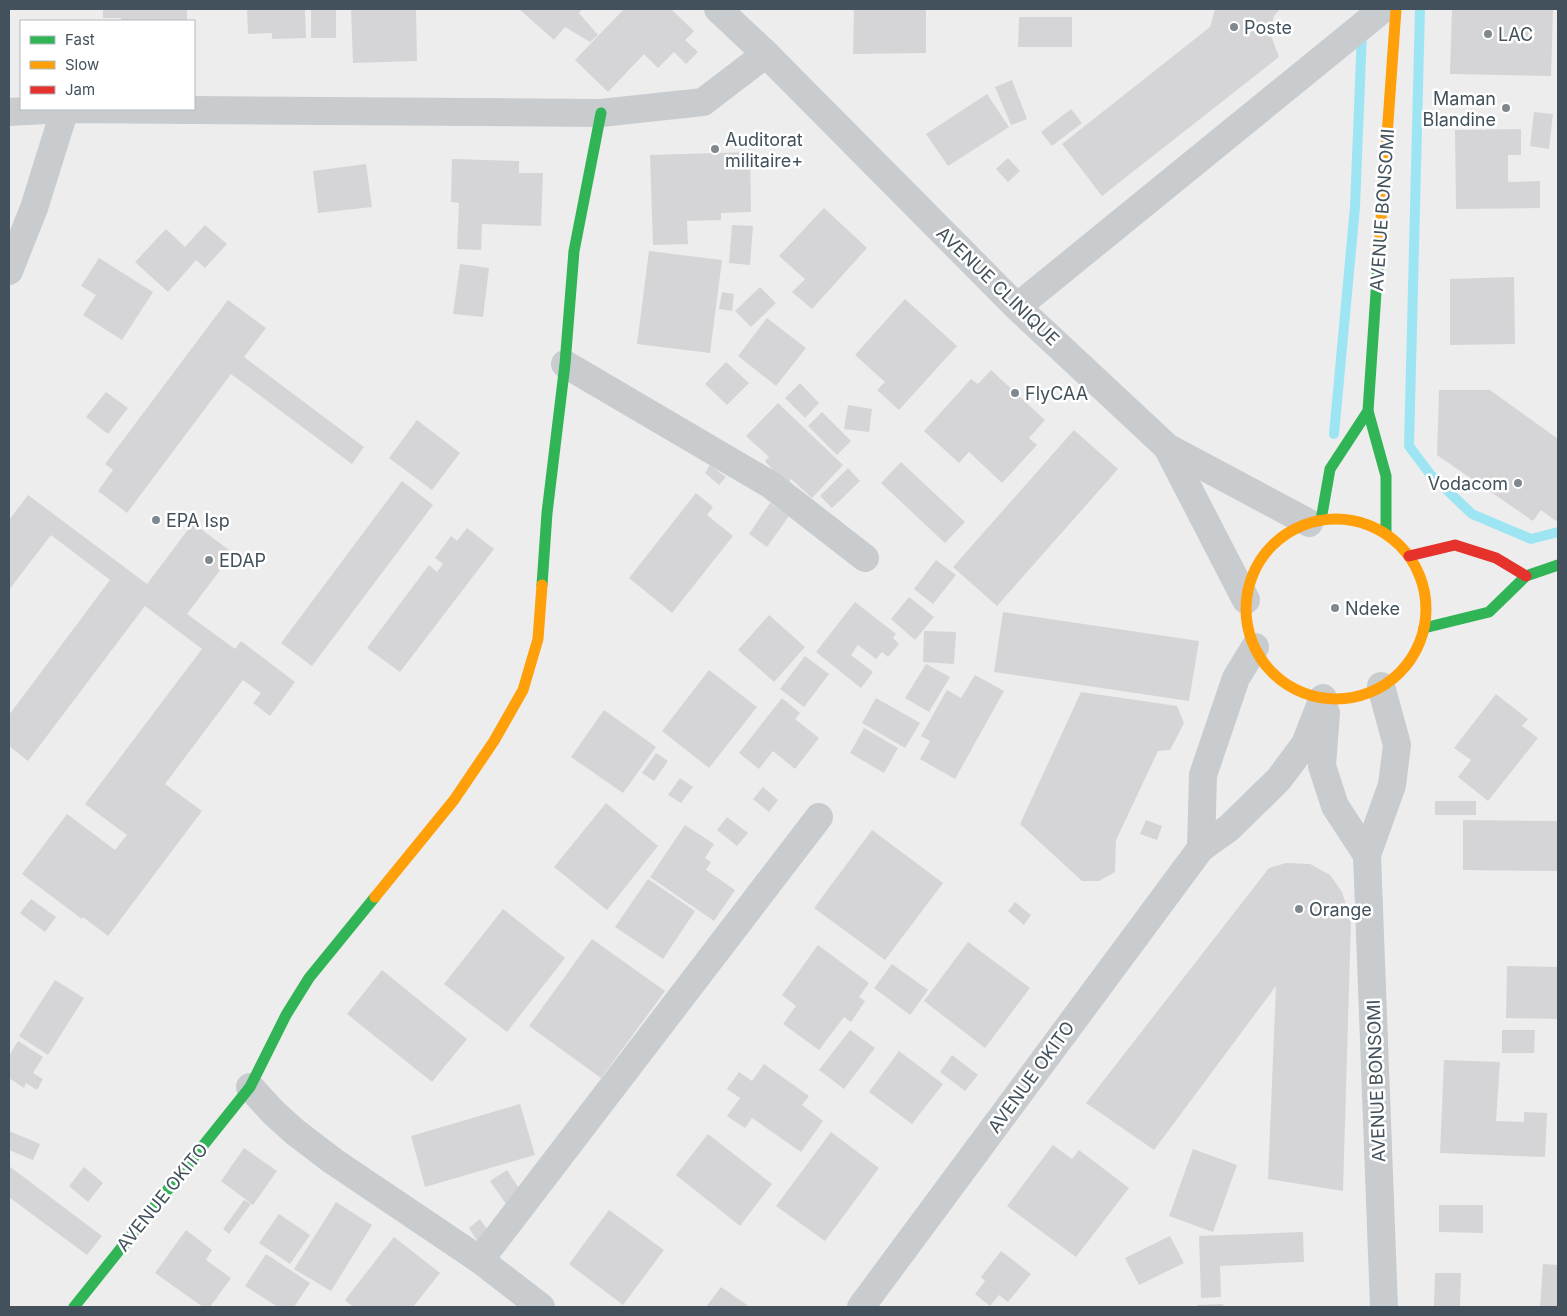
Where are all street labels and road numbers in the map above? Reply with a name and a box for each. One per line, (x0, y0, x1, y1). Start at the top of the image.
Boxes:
street label: AVENUE BONSOMI (1366, 128, 1398, 292)
street label: AVENUE CLINIQUE (933, 222, 1063, 350)
street label: AVENUE BONSOMI (1363, 999, 1389, 1163)
street label: AVENUE OKITO (983, 1017, 1079, 1137)
street label: AVENUE OKITO (112, 1139, 212, 1255)

